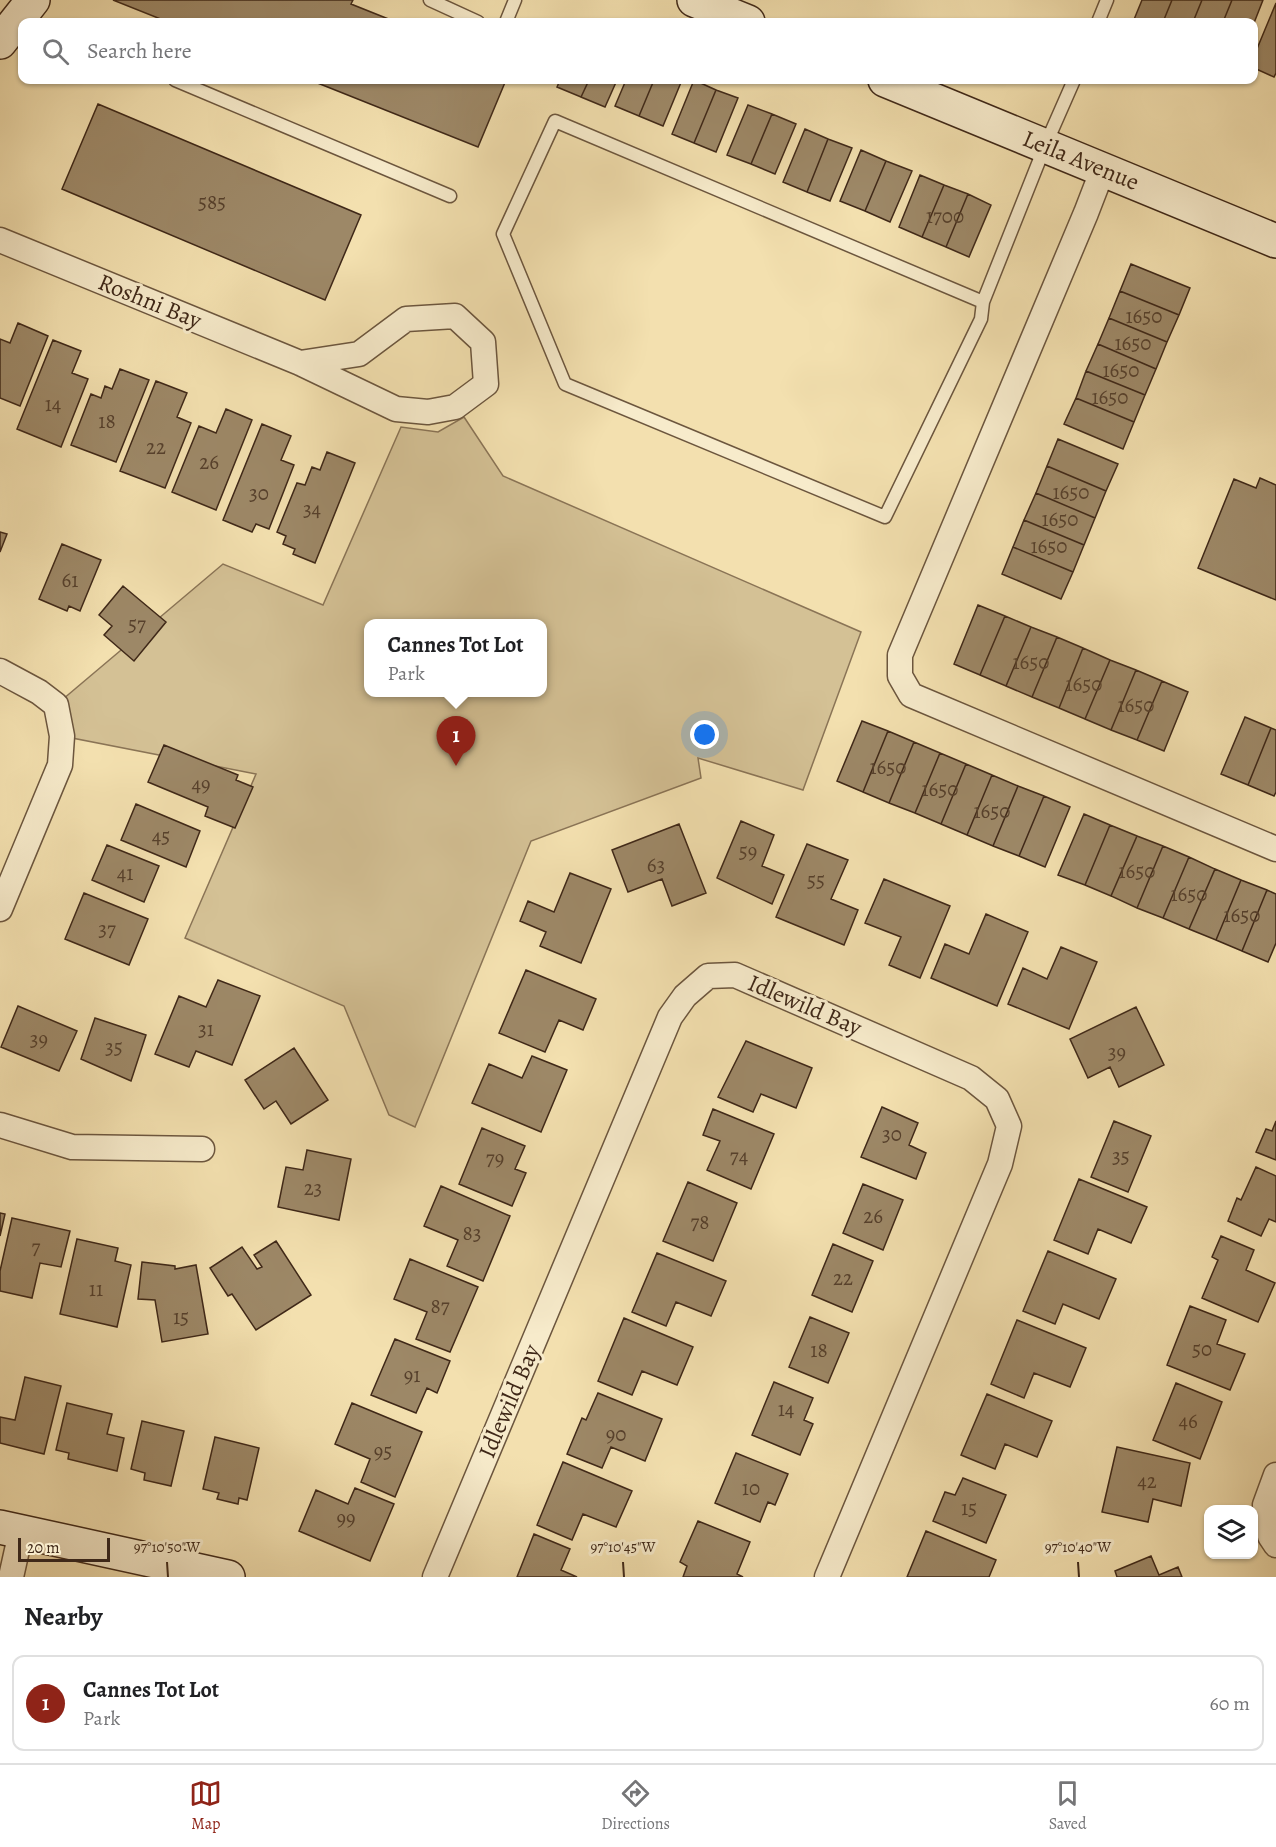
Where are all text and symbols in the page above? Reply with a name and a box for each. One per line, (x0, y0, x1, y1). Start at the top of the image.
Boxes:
search box (18, 18, 1258, 84)
icon: search (39, 35, 72, 68)
text: Search here (87, 36, 192, 66)
street label: Leila Avenue (1018, 122, 1144, 198)
house number: 585 (198, 188, 226, 216)
house number: 1700 (926, 202, 964, 230)
street label: Roshni Bay (94, 266, 207, 336)
house number: 1650 (1125, 302, 1163, 330)
house number: 1650 (1114, 329, 1152, 357)
house number: 1650 (1102, 356, 1140, 384)
house number: 1650 (1091, 383, 1129, 411)
house number: 14 (45, 390, 61, 418)
house number: 18 (98, 407, 116, 435)
house number: 22 (146, 433, 166, 461)
house number: 26 (199, 448, 219, 476)
house number: 1650 (1052, 478, 1090, 506)
house number: 30 (249, 479, 269, 507)
house number: 34 (303, 495, 321, 523)
house number: 1650 (1041, 505, 1079, 533)
house number: 1650 (1030, 532, 1068, 560)
house number: 61 (62, 566, 78, 594)
house number: 57 (128, 610, 146, 638)
popup (364, 619, 547, 697)
text: Cannes Tot Lot (387, 630, 524, 660)
house number: 1650 (1012, 648, 1050, 676)
text: Park (387, 660, 425, 687)
house number: 1650 (1065, 670, 1103, 698)
house number: 1650 (1117, 691, 1155, 719)
pin: 1 (436, 716, 476, 766)
your location (690, 720, 719, 749)
house number: 1650 (869, 753, 907, 781)
house number: 49 (191, 770, 211, 798)
house number: 1650 (921, 775, 959, 803)
house number: 1650 (973, 797, 1011, 825)
house number: 45 (152, 822, 170, 850)
house number: 59 (739, 837, 757, 865)
house number: 63 (647, 851, 665, 879)
house number: 1650 (1118, 857, 1156, 885)
house number: 41 (117, 859, 133, 887)
house number: 55 (807, 866, 825, 894)
house number: 1650 (1170, 880, 1208, 908)
house number: 1650 (1223, 901, 1261, 929)
house number: 37 (98, 915, 116, 943)
street label: Idlewild Bay (743, 967, 867, 1043)
house number: 31 (198, 1015, 214, 1043)
house number: 39 (30, 1025, 48, 1053)
house number: 35 (105, 1033, 123, 1061)
house number: 39 (1108, 1038, 1126, 1066)
house number: 30 (882, 1120, 902, 1148)
house number: 74 (730, 1142, 748, 1170)
house number: 35 (1112, 1142, 1130, 1170)
house number: 79 (486, 1144, 504, 1172)
house number: 23 (304, 1174, 322, 1202)
house number: 26 (863, 1202, 883, 1230)
house number: 78 (690, 1208, 710, 1236)
house number: 83 (463, 1219, 481, 1247)
house number: 7 (32, 1233, 41, 1261)
house number: 22 (833, 1264, 853, 1292)
house number: 11 (89, 1275, 103, 1303)
house number: 87 (430, 1292, 450, 1320)
house number: 15 (173, 1303, 189, 1331)
house number: 50 (1192, 1335, 1212, 1363)
house number: 18 (810, 1336, 828, 1364)
street label: Idlewild Bay (471, 1339, 547, 1463)
house number: 91 (404, 1361, 420, 1389)
house number: 14 (778, 1395, 794, 1423)
house number: 46 (1178, 1407, 1198, 1435)
house number: 90 (606, 1420, 626, 1448)
house number: 95 (374, 1437, 392, 1465)
house number: 42 (1137, 1467, 1157, 1495)
house number: 10 (742, 1474, 760, 1502)
house number: 15 (961, 1494, 977, 1522)
house number: 99 (336, 1504, 356, 1532)
map controls (1204, 1505, 1258, 1559)
button: layers (1204, 1505, 1258, 1559)
scale bar (18, 1535, 110, 1562)
text: 20 m (27, 1537, 60, 1559)
text: 97°10'50"W (134, 1537, 200, 1557)
text: 97°10'45"W (590, 1537, 656, 1557)
text: 97°10'40"W (1045, 1537, 1111, 1557)
text: Nearby (24, 1599, 103, 1634)
text: Cannes Tot Lot (83, 1675, 219, 1705)
text: 1 (42, 1690, 49, 1717)
text: 60 m (1210, 1690, 1250, 1717)
text: Park (83, 1705, 121, 1732)
tab: Map (189, 1777, 222, 1835)
tab: Directions (601, 1777, 670, 1835)
tab: Saved (1049, 1777, 1087, 1835)

